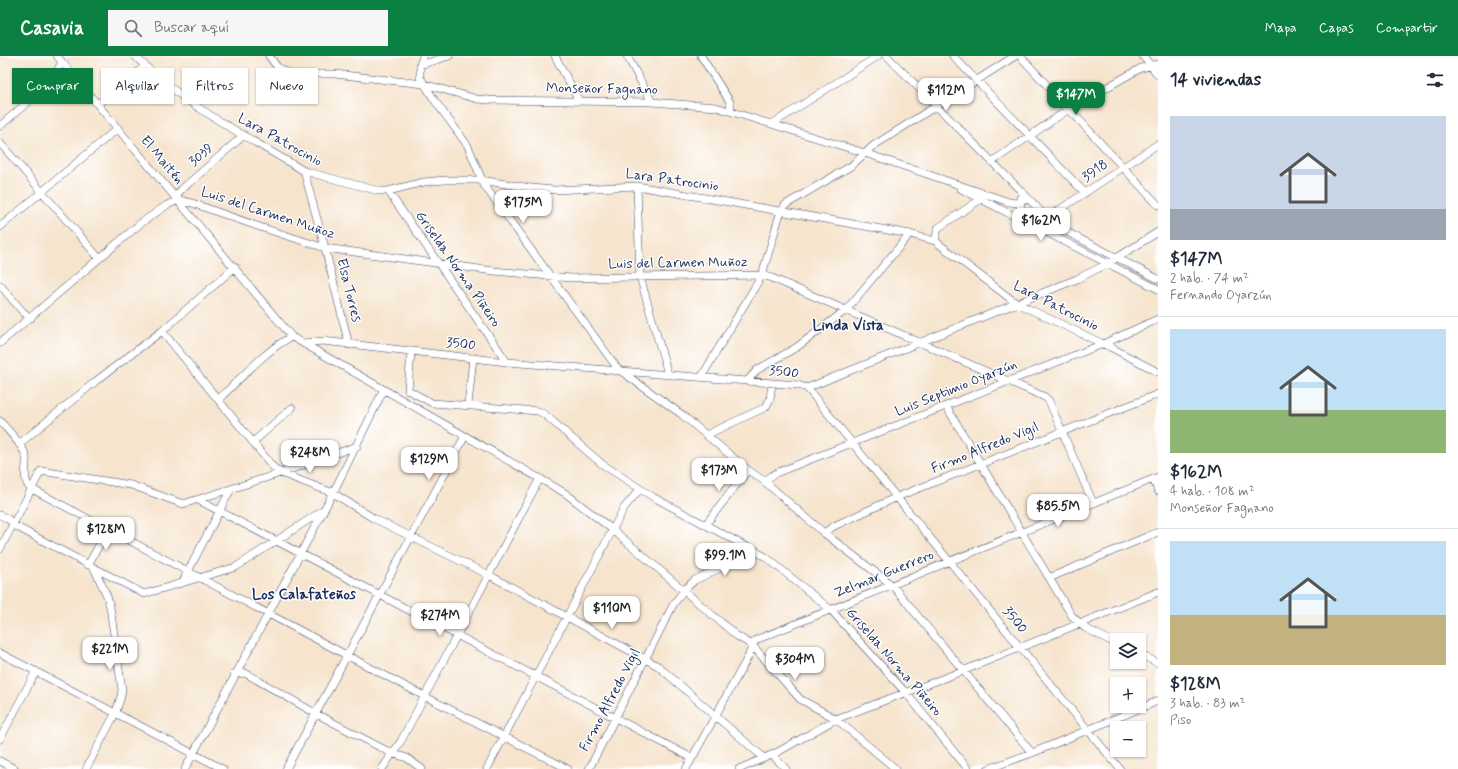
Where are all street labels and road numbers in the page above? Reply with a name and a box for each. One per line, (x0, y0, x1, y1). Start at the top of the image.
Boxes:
street label: Monseñor Fagnano (546, 79, 658, 100)
street label: Lara Patrocinio (235, 109, 325, 171)
street label: El Maitén (136, 132, 188, 188)
street label: 3039 (185, 139, 217, 171)
street label: 3918 (1078, 156, 1112, 186)
street label: Lara Patrocinio (624, 165, 720, 195)
street label: Luis del Carmen Muñoz (199, 183, 337, 243)
street label: Griselda Norma Piñeiro (411, 207, 505, 331)
street label: Luis del Carmen Muñoz (608, 253, 748, 273)
street label: Elsa Torres (332, 256, 366, 324)
street label: Lara Patrocinio (1010, 277, 1102, 335)
street label: 3500 (445, 333, 477, 355)
street label: Luis Septimio Oyarzún (892, 355, 1020, 421)
street label: 3500 (768, 361, 800, 383)
street label: Firmo Alfredo Vigil (929, 418, 1042, 479)
street label: Zelmar Guerrero (832, 546, 936, 602)
street label: 3500 (998, 603, 1032, 637)
street label: Griselda Norma Piñeiro (842, 604, 946, 720)
street label: Firmo Alfredo Vigil (575, 645, 646, 755)

